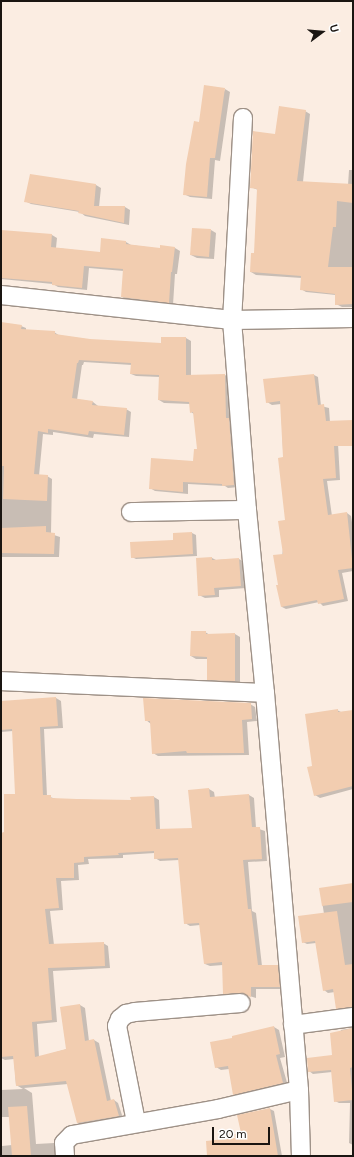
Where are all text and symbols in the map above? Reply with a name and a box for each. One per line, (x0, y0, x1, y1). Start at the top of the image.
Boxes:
north arrow (302, 12, 342, 52)
text: U (327, 23, 341, 34)
scale bar (214, 1119, 272, 1145)
text: 20 m (219, 1127, 247, 1141)

